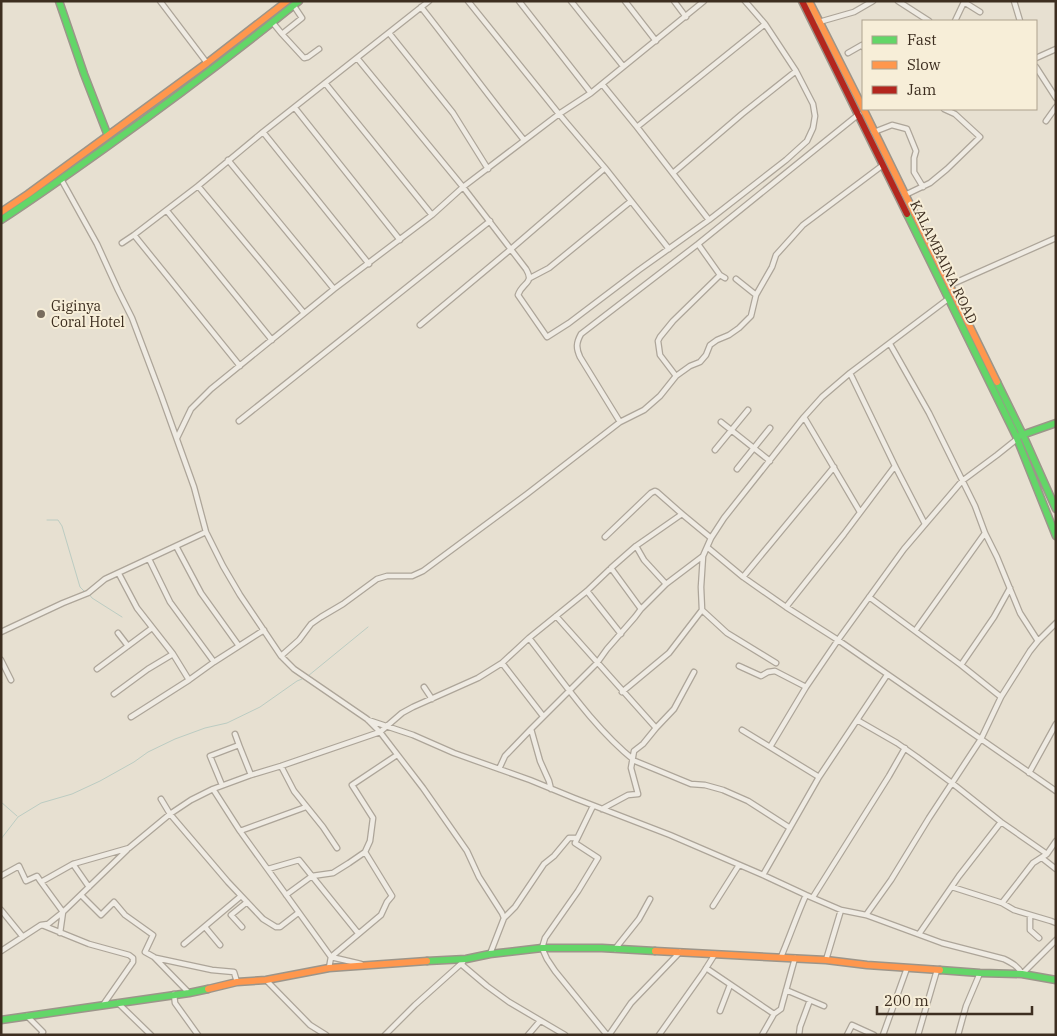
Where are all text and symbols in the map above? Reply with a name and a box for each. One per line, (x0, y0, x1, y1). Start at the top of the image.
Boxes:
legend (862, 20, 1037, 110)
text: Fast (907, 30, 937, 49)
text: Slow (907, 55, 941, 74)
text: Jam (907, 80, 936, 99)
street label: KALAMBAINA ROAD (906, 197, 982, 327)
place label: Giginya Coral Hotel (51, 297, 125, 331)
marker: Giginya Coral Hotel (35, 308, 47, 320)
scale bar (877, 984, 1032, 1016)
text: 200 m (884, 991, 929, 1010)

